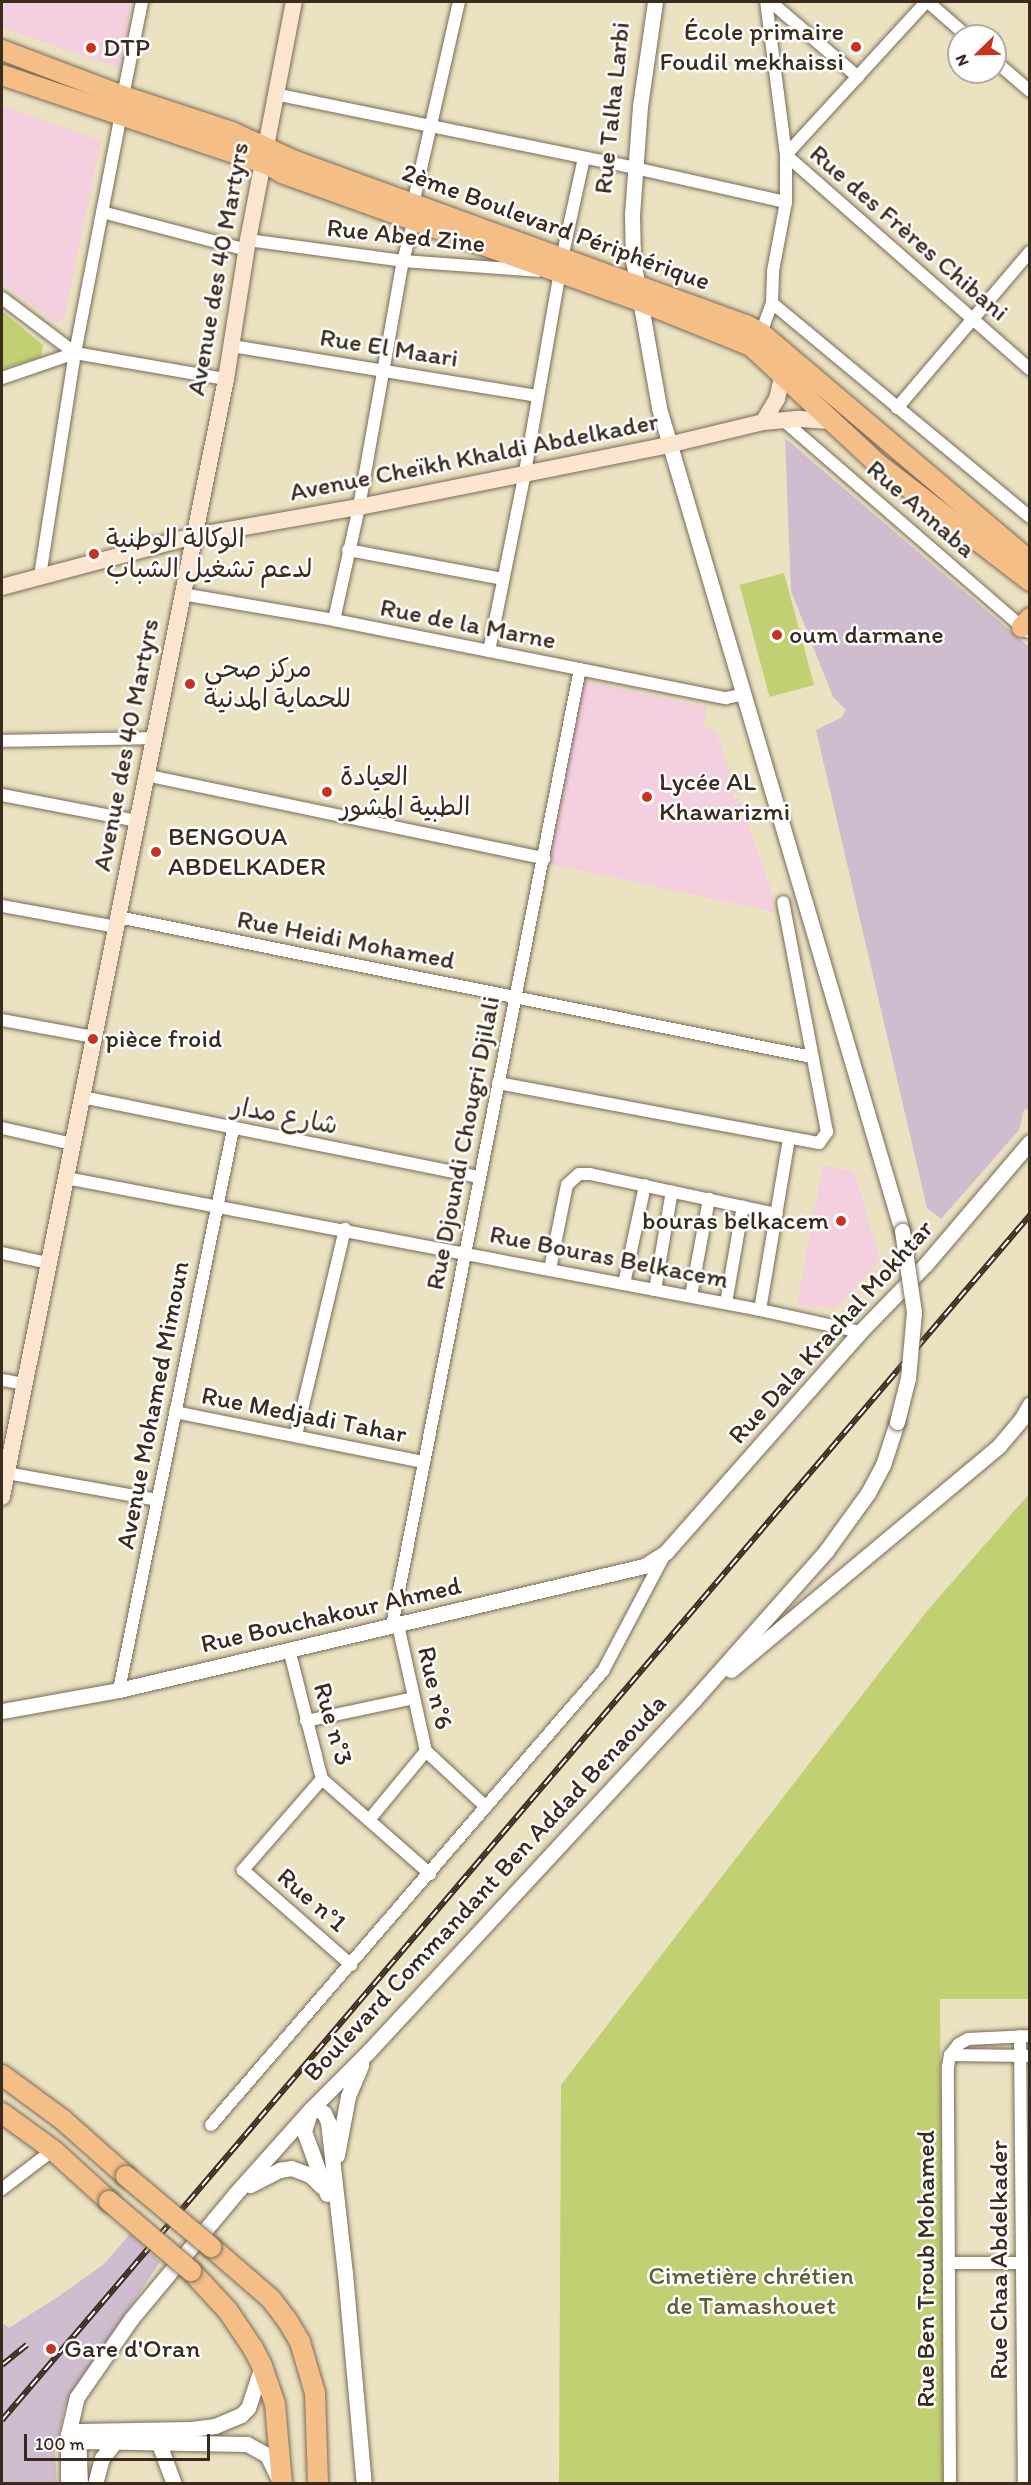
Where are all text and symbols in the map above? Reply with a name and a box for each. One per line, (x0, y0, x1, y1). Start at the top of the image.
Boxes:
place label: École primaire Foudil mekhaissi (659, 16, 844, 77)
street label: Rue Talha Larbi (588, 22, 636, 194)
north arrow (947, 24, 1007, 84)
place label: DTP (103, 32, 150, 64)
marker: École primaire Foudil mekhaissi (849, 40, 863, 54)
marker: DTP (84, 41, 98, 55)
text: N (951, 52, 973, 69)
street label: Rue des Frères Chibani (803, 138, 1015, 328)
street label: Avenue des 40 Martyrs (180, 140, 256, 398)
street label: 2ème Boulevard Périphérique (397, 157, 715, 297)
street label: Rue Abed Zine (325, 212, 487, 260)
street label: Rue El Maari (318, 322, 460, 374)
street label: Avenue Cheïkh Khaldi Abdelkader (287, 406, 661, 508)
street label: Rue Annaba (860, 453, 982, 565)
place label: الوكالة الوطنية لدعم تشغيل الشباب (106, 523, 312, 584)
marker: الوكالة الوطنية لدعم تشغيل الشباب (87, 547, 101, 561)
street label: Rue de la Marne (378, 592, 558, 656)
street label: Avenue des 40 Martyrs (86, 616, 166, 874)
place label: oum darmane (789, 619, 944, 651)
marker: oum darmane (770, 628, 784, 642)
place label: مركز صحي للحماية المدنية (204, 653, 351, 714)
marker: مركز صحي للحماية المدنية (181, 675, 199, 693)
place label: العيادة الطبية المشور (340, 761, 470, 822)
place label: Lycée AL Khawarizmi (659, 766, 790, 828)
marker: العيادة الطبية المشور (318, 783, 336, 801)
marker: Lycée AL Khawarizmi (640, 790, 654, 804)
place label: BENGOUA ABDELKADER (168, 821, 326, 882)
marker: BENGOUA ABDELKADER (149, 845, 163, 859)
street label: Rue Heidi Mohamed (235, 904, 457, 976)
street label: Rue Djoundi Chougri Djilali (419, 994, 507, 1292)
place label: pièce froid (105, 1023, 222, 1055)
marker: pièce froid (86, 1032, 100, 1046)
street label: شارع مدار (230, 1090, 340, 1142)
place label: bouras belkacem (642, 1205, 829, 1237)
street label: Rue Dala Krachal Mokhtar (722, 1214, 940, 1450)
marker: bouras belkacem (834, 1214, 848, 1228)
street label: Rue Bouras Belkacem (487, 1219, 731, 1295)
street label: Avenue Mohamed Mimoun (110, 1259, 196, 1551)
street label: Rue Medjadi Tahar (201, 1380, 407, 1450)
street label: Rue Bouchakour Ahmed (198, 1570, 464, 1660)
street label: Rue n°6 (410, 1643, 460, 1733)
street label: Rue n°3 (306, 1679, 360, 1769)
street label: Boulevard Commandant Ben Addad Benaouda (297, 1688, 673, 2088)
street label: Rue n°1 (271, 1861, 353, 1939)
street label: Rue Ben Troub Mohamed (910, 2131, 942, 2407)
street label: Rue Chaa Abdelkader (983, 2141, 1015, 2379)
park label: Cimetière chrétien de Tamashouet (648, 2260, 854, 2322)
place label: Gare d'Oran (64, 2333, 200, 2365)
marker: Gare d'Oran (42, 2340, 60, 2358)
scale bar (27, 2422, 213, 2460)
text: 100 m (35, 2433, 85, 2455)

